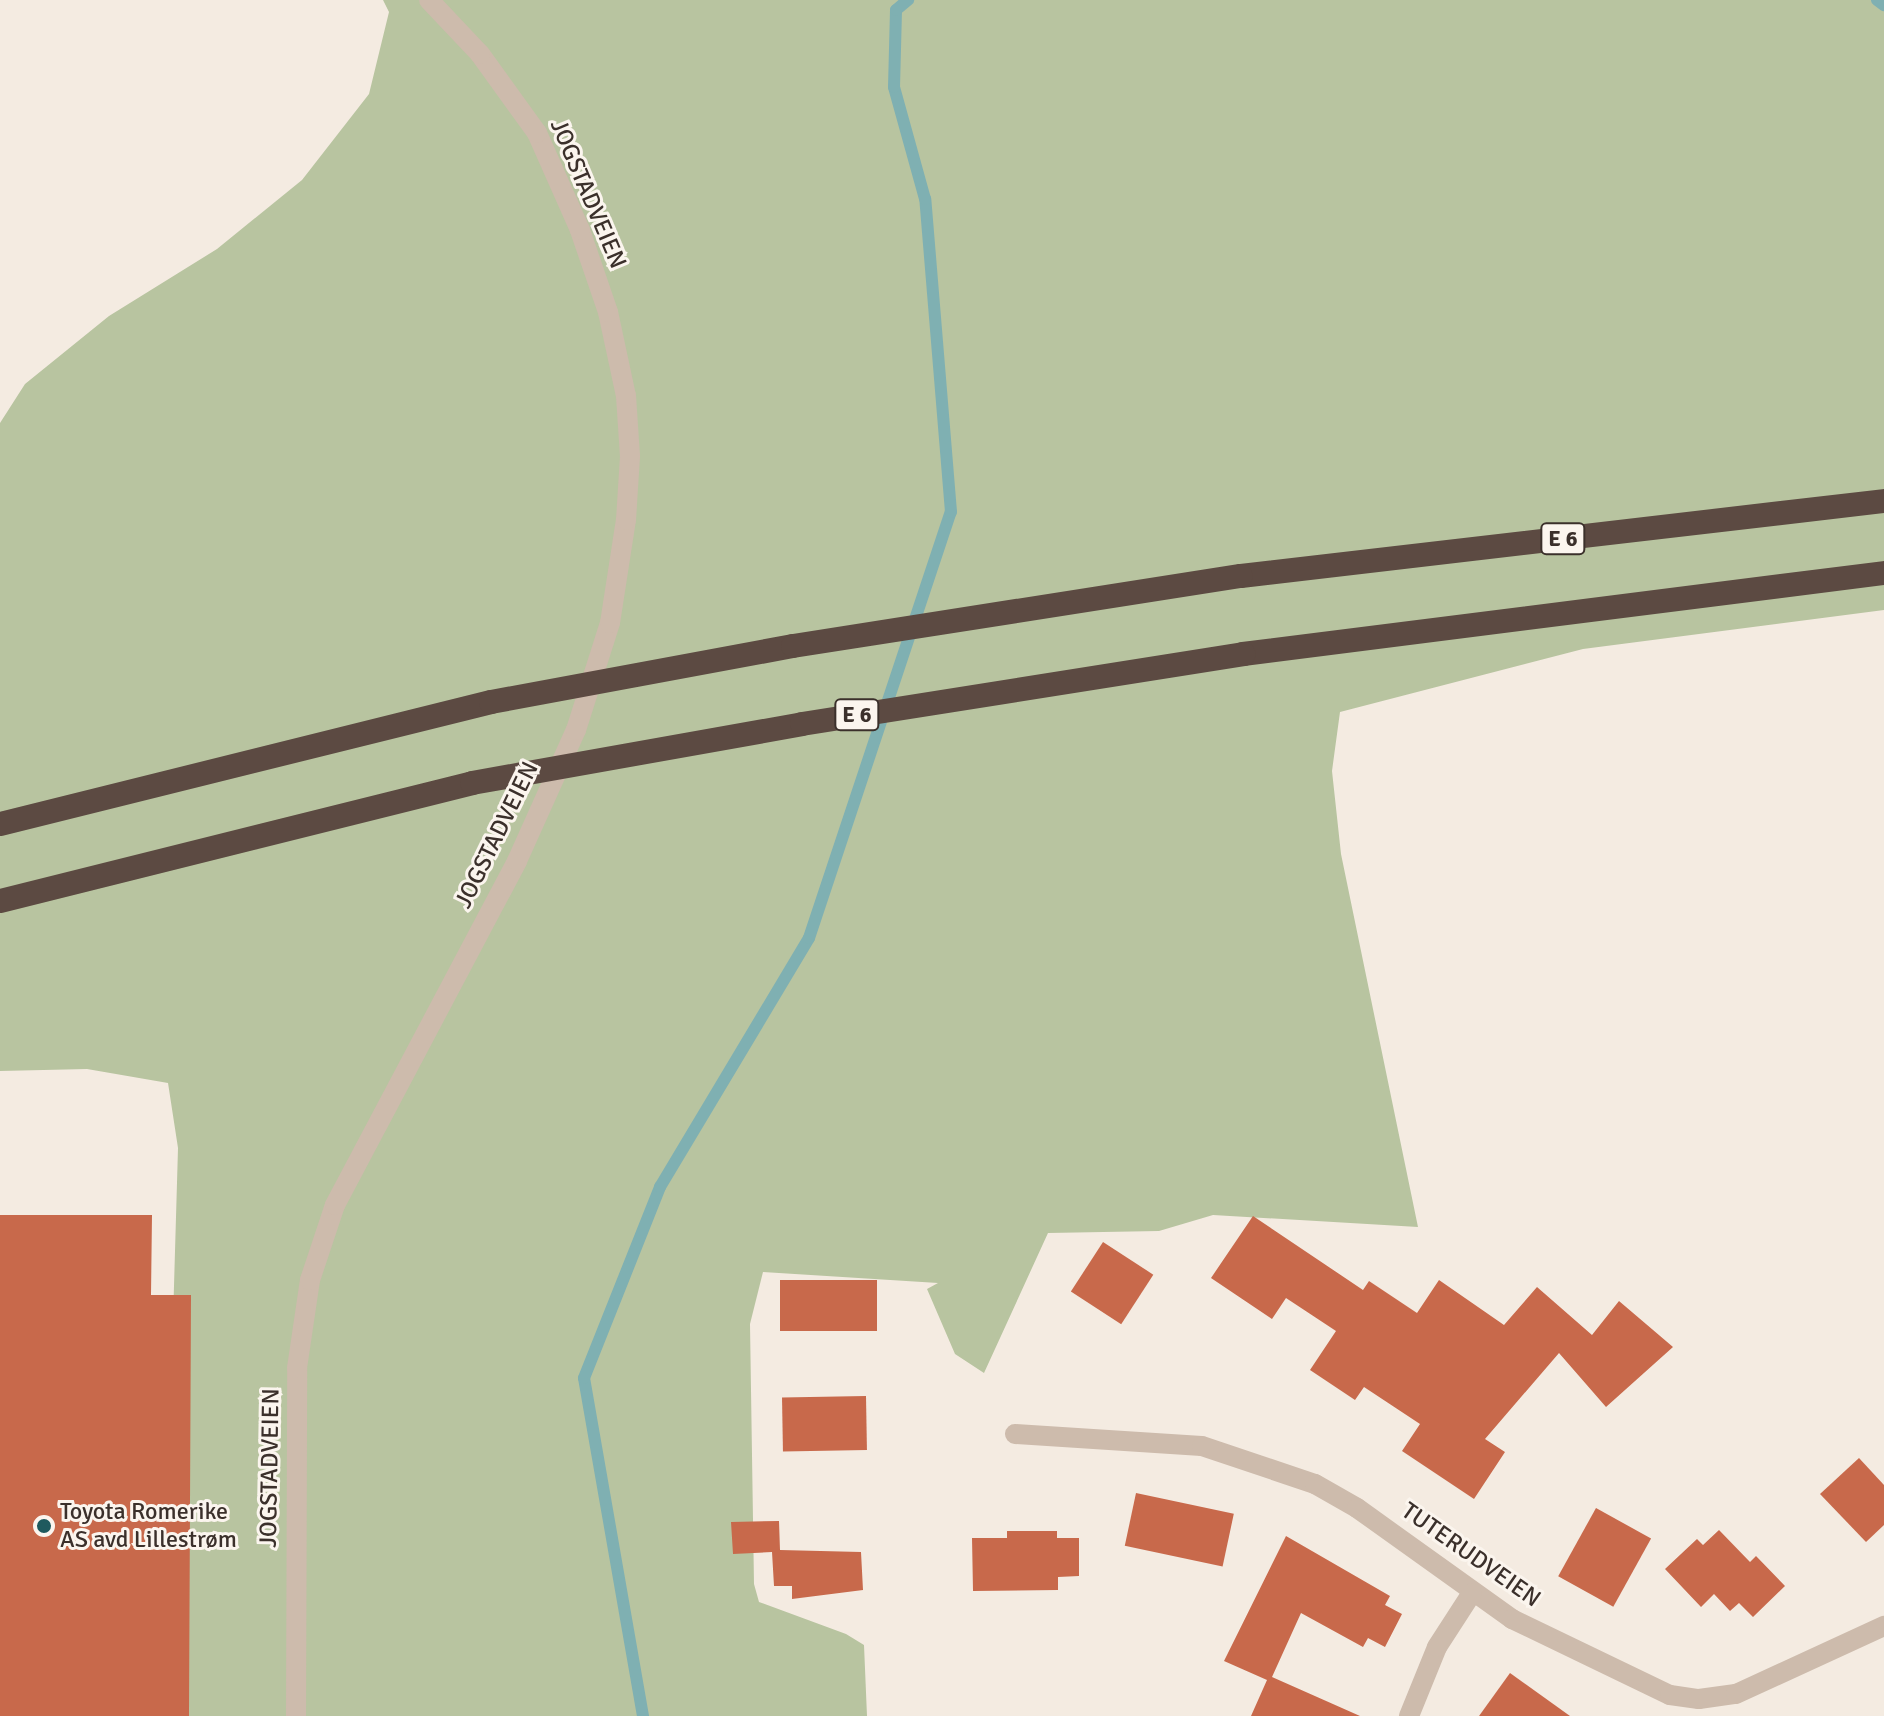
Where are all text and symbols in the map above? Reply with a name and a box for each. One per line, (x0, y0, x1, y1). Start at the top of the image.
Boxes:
street label: JOGSTADVEIEN (544, 115, 632, 273)
road number: E 6 (1539, 521, 1587, 557)
road number: E 6 (833, 697, 881, 733)
street label: JOGSTADVEIEN (449, 757, 545, 913)
street label: JOGSTADVEIEN (254, 1388, 286, 1548)
street label: TUTERUDVEIEN (1396, 1496, 1546, 1614)
place label: Toyota Romerike AS avd Lillestrøm (60, 1498, 237, 1554)
marker: Toyota Romerike AS avd Lillestrøm (35, 1517, 53, 1535)

